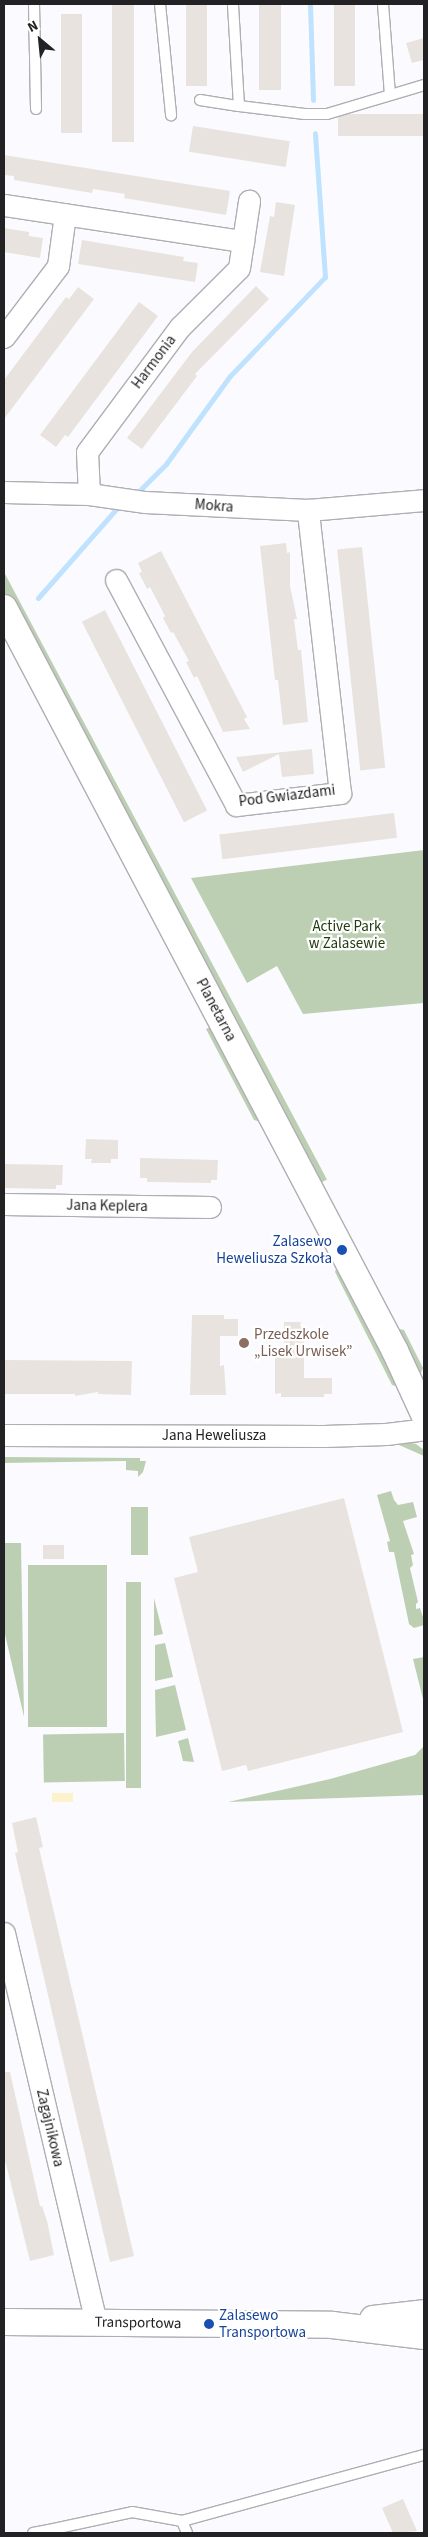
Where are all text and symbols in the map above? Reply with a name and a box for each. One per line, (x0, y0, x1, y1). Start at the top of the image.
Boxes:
north arrow (15, 15, 65, 65)
text: N (24, 16, 42, 38)
street label: Harmonia (128, 332, 180, 392)
street label: Mokra (194, 496, 234, 516)
street label: Pod Gwiazdami (238, 781, 336, 811)
park label: Active Park w Zalasewie (309, 917, 385, 952)
street label: Planetarna (192, 975, 240, 1045)
street label: Jana Keplera (66, 1196, 148, 1216)
place label: Zalasewo Heweliusza Szkoła (216, 1232, 332, 1267)
marker: Zalasewo Heweliusza Szkoła (336, 1244, 348, 1256)
place label: Przedszkole „Lisek Urwisek” (254, 1325, 352, 1360)
marker: Przedszkole „Lisek Urwisek” (238, 1337, 250, 1349)
street label: Jana Heweliusza (162, 1427, 266, 1445)
street label: Zagajnikowa (32, 2087, 68, 2169)
place label: Zalasewo Transportowa (219, 2306, 306, 2341)
street label: Transportowa (94, 2313, 182, 2333)
marker: Zalasewo Transportowa (203, 2318, 215, 2330)

